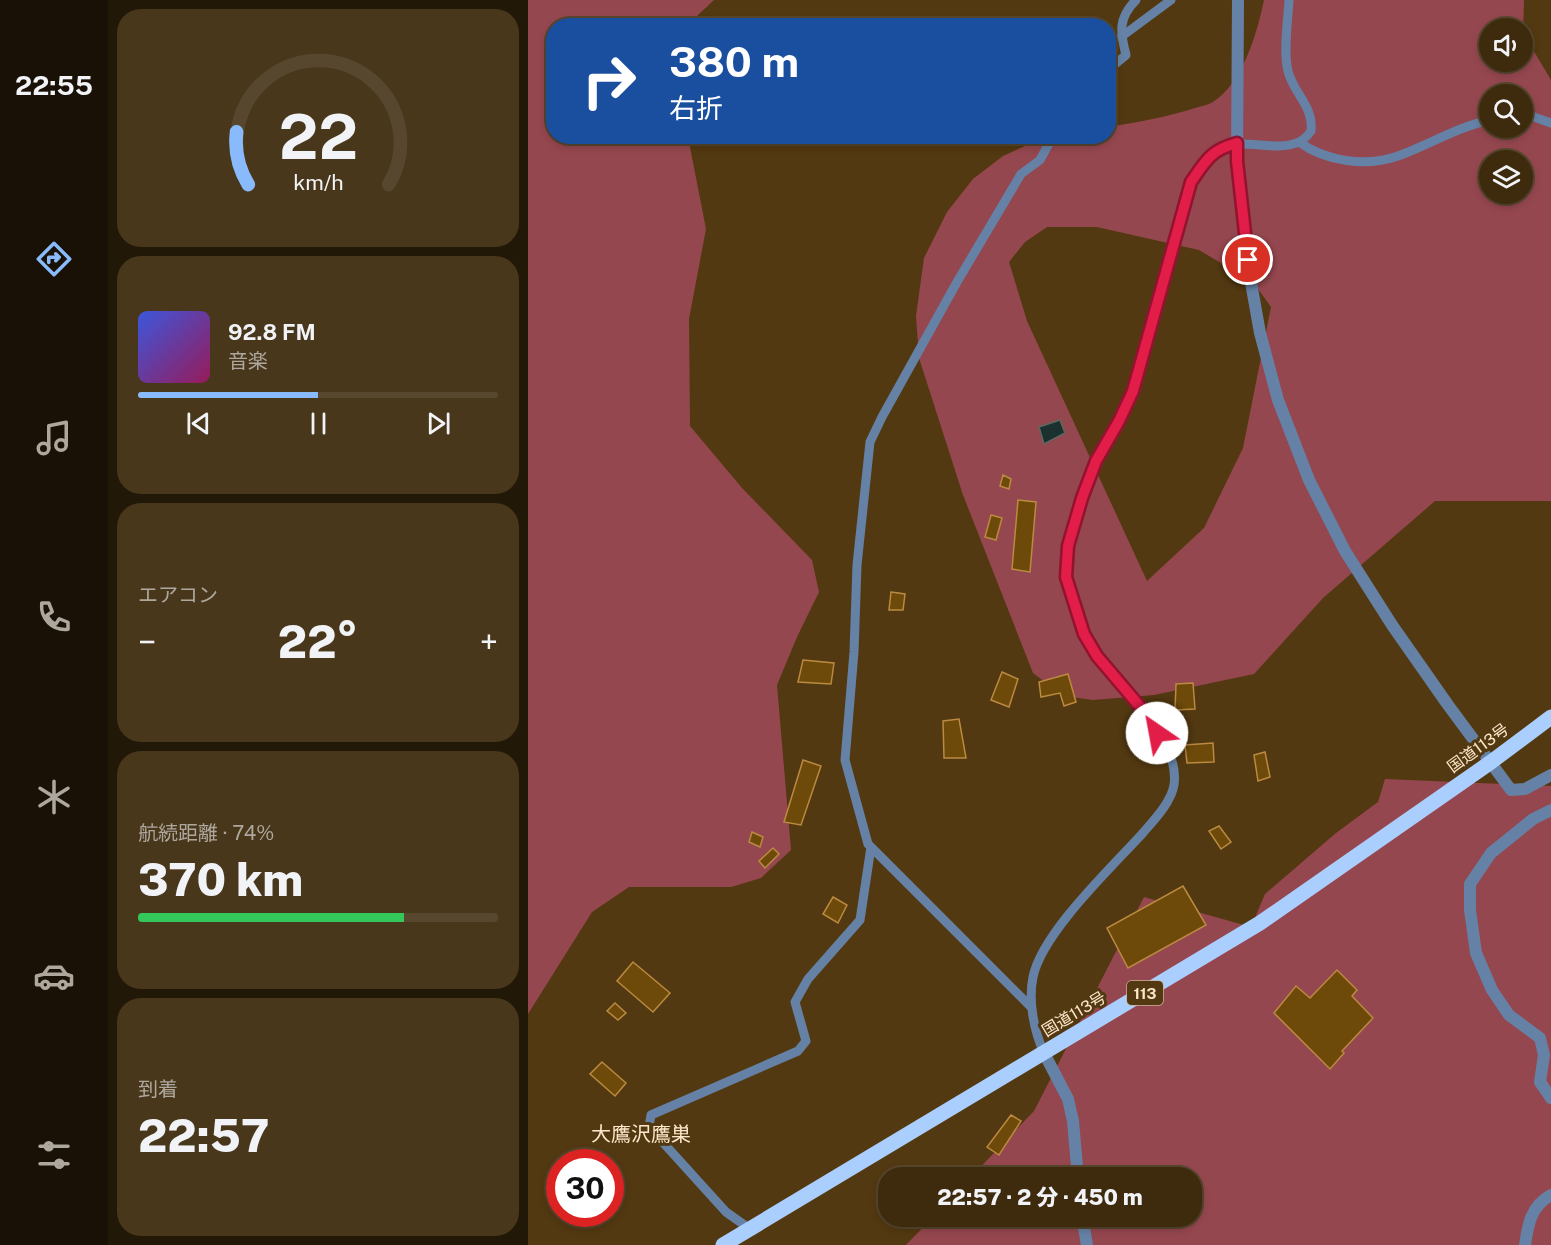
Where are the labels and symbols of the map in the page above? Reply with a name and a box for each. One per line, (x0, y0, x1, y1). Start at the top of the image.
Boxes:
pin (1222, 234, 1273, 285)
position arrow (1125, 701, 1189, 765)
street label: 国道113号 (1444, 719, 1512, 777)
road number: 113 (1127, 981, 1163, 1005)
street label: 国道113号 (1039, 988, 1109, 1040)
district label: 大鷹沢鷹巣 (591, 1122, 691, 1146)
speed limit sign: 30 (546, 1149, 624, 1227)

